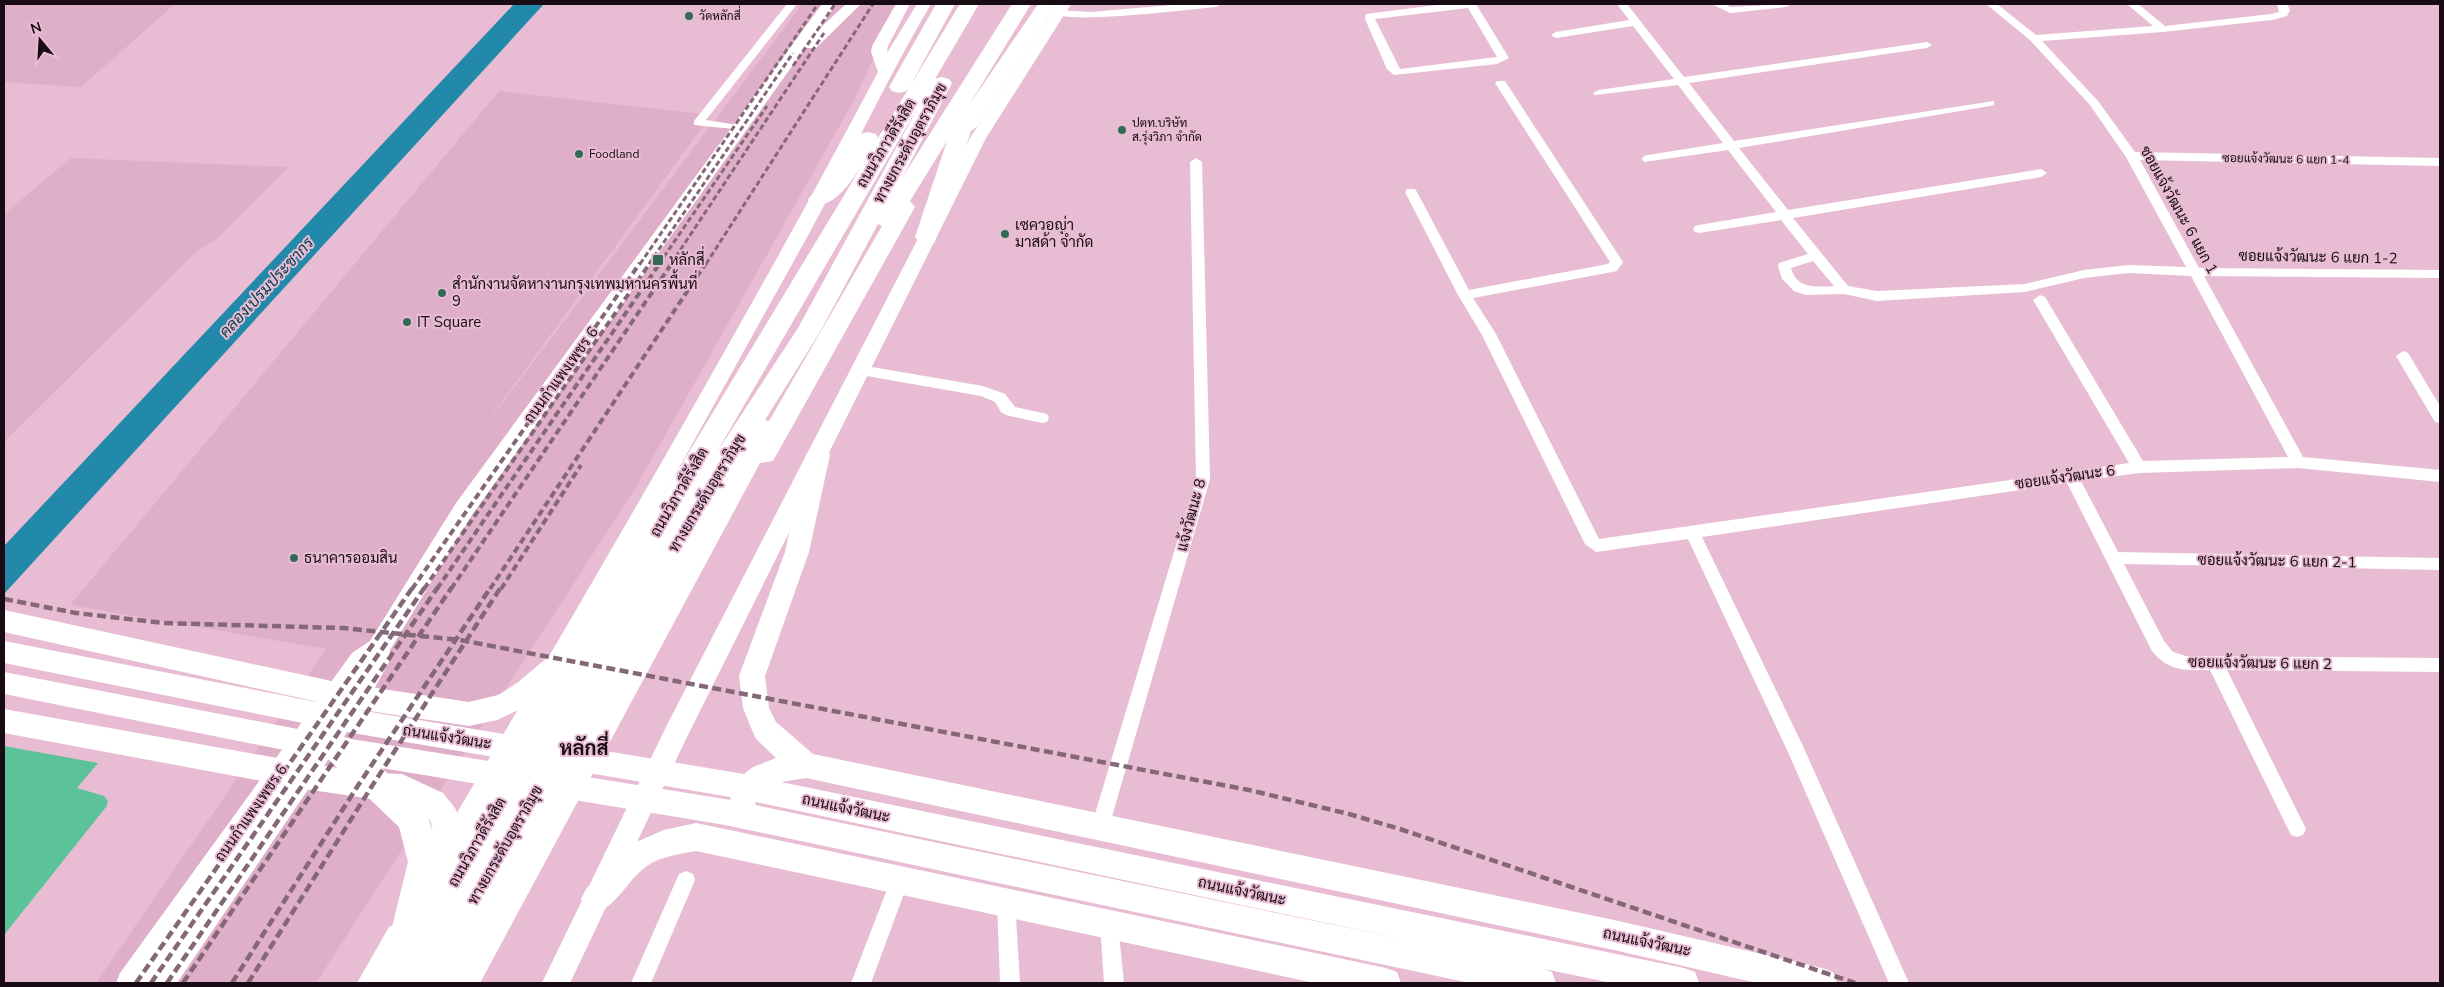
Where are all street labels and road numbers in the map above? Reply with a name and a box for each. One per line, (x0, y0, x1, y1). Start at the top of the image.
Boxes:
street label: ทางยกระดับอุตราภิมุข (869, 79, 952, 207)
street label: ถนนวิภาวดีรังสิต (852, 95, 920, 191)
street label: ซอยแจ้งวัฒนะ 6 แยก 1 (2135, 142, 2223, 278)
street label: ซอยแจ้งวัฒนะ 6 แยก 1-4 (2222, 150, 2350, 168)
street label: ซอยแจ้งวัฒนะ 6 แยก 1-2 (2238, 246, 2398, 268)
street label: ถนนกำแพงเพชร 6 (519, 323, 603, 427)
street label: ทางยกระดับอุตราภิมุข (664, 430, 751, 556)
street label: ถนนวิภาวดีรังสิต (645, 443, 713, 541)
street label: ซอยแจ้งวัฒนะ 6 (2014, 460, 2116, 494)
street label: แจ้งวัฒนะ 8 (1172, 476, 1210, 554)
street label: ซอยแจ้งวัฒนะ 6 แยก 2-1 (2197, 550, 2357, 572)
street label: ซอยแจ้งวัฒนะ 6 แยก 2 (2188, 652, 2332, 674)
street label: ถนนแจ้งวัฒนะ (401, 720, 493, 754)
street label: ถนนกำแพงเพชร 6 (210, 760, 292, 866)
street label: ทางยกระดับอุตราภิมุข (463, 782, 548, 909)
street label: ถนนแจ้งวัฒนะ (800, 789, 892, 827)
street label: ถนนวิภาวดีรังสิต (443, 793, 511, 891)
street label: ถนนแจ้งวัฒนะ (1196, 872, 1288, 910)
street label: ถนนแจ้งวัฒนะ (1601, 923, 1693, 961)

